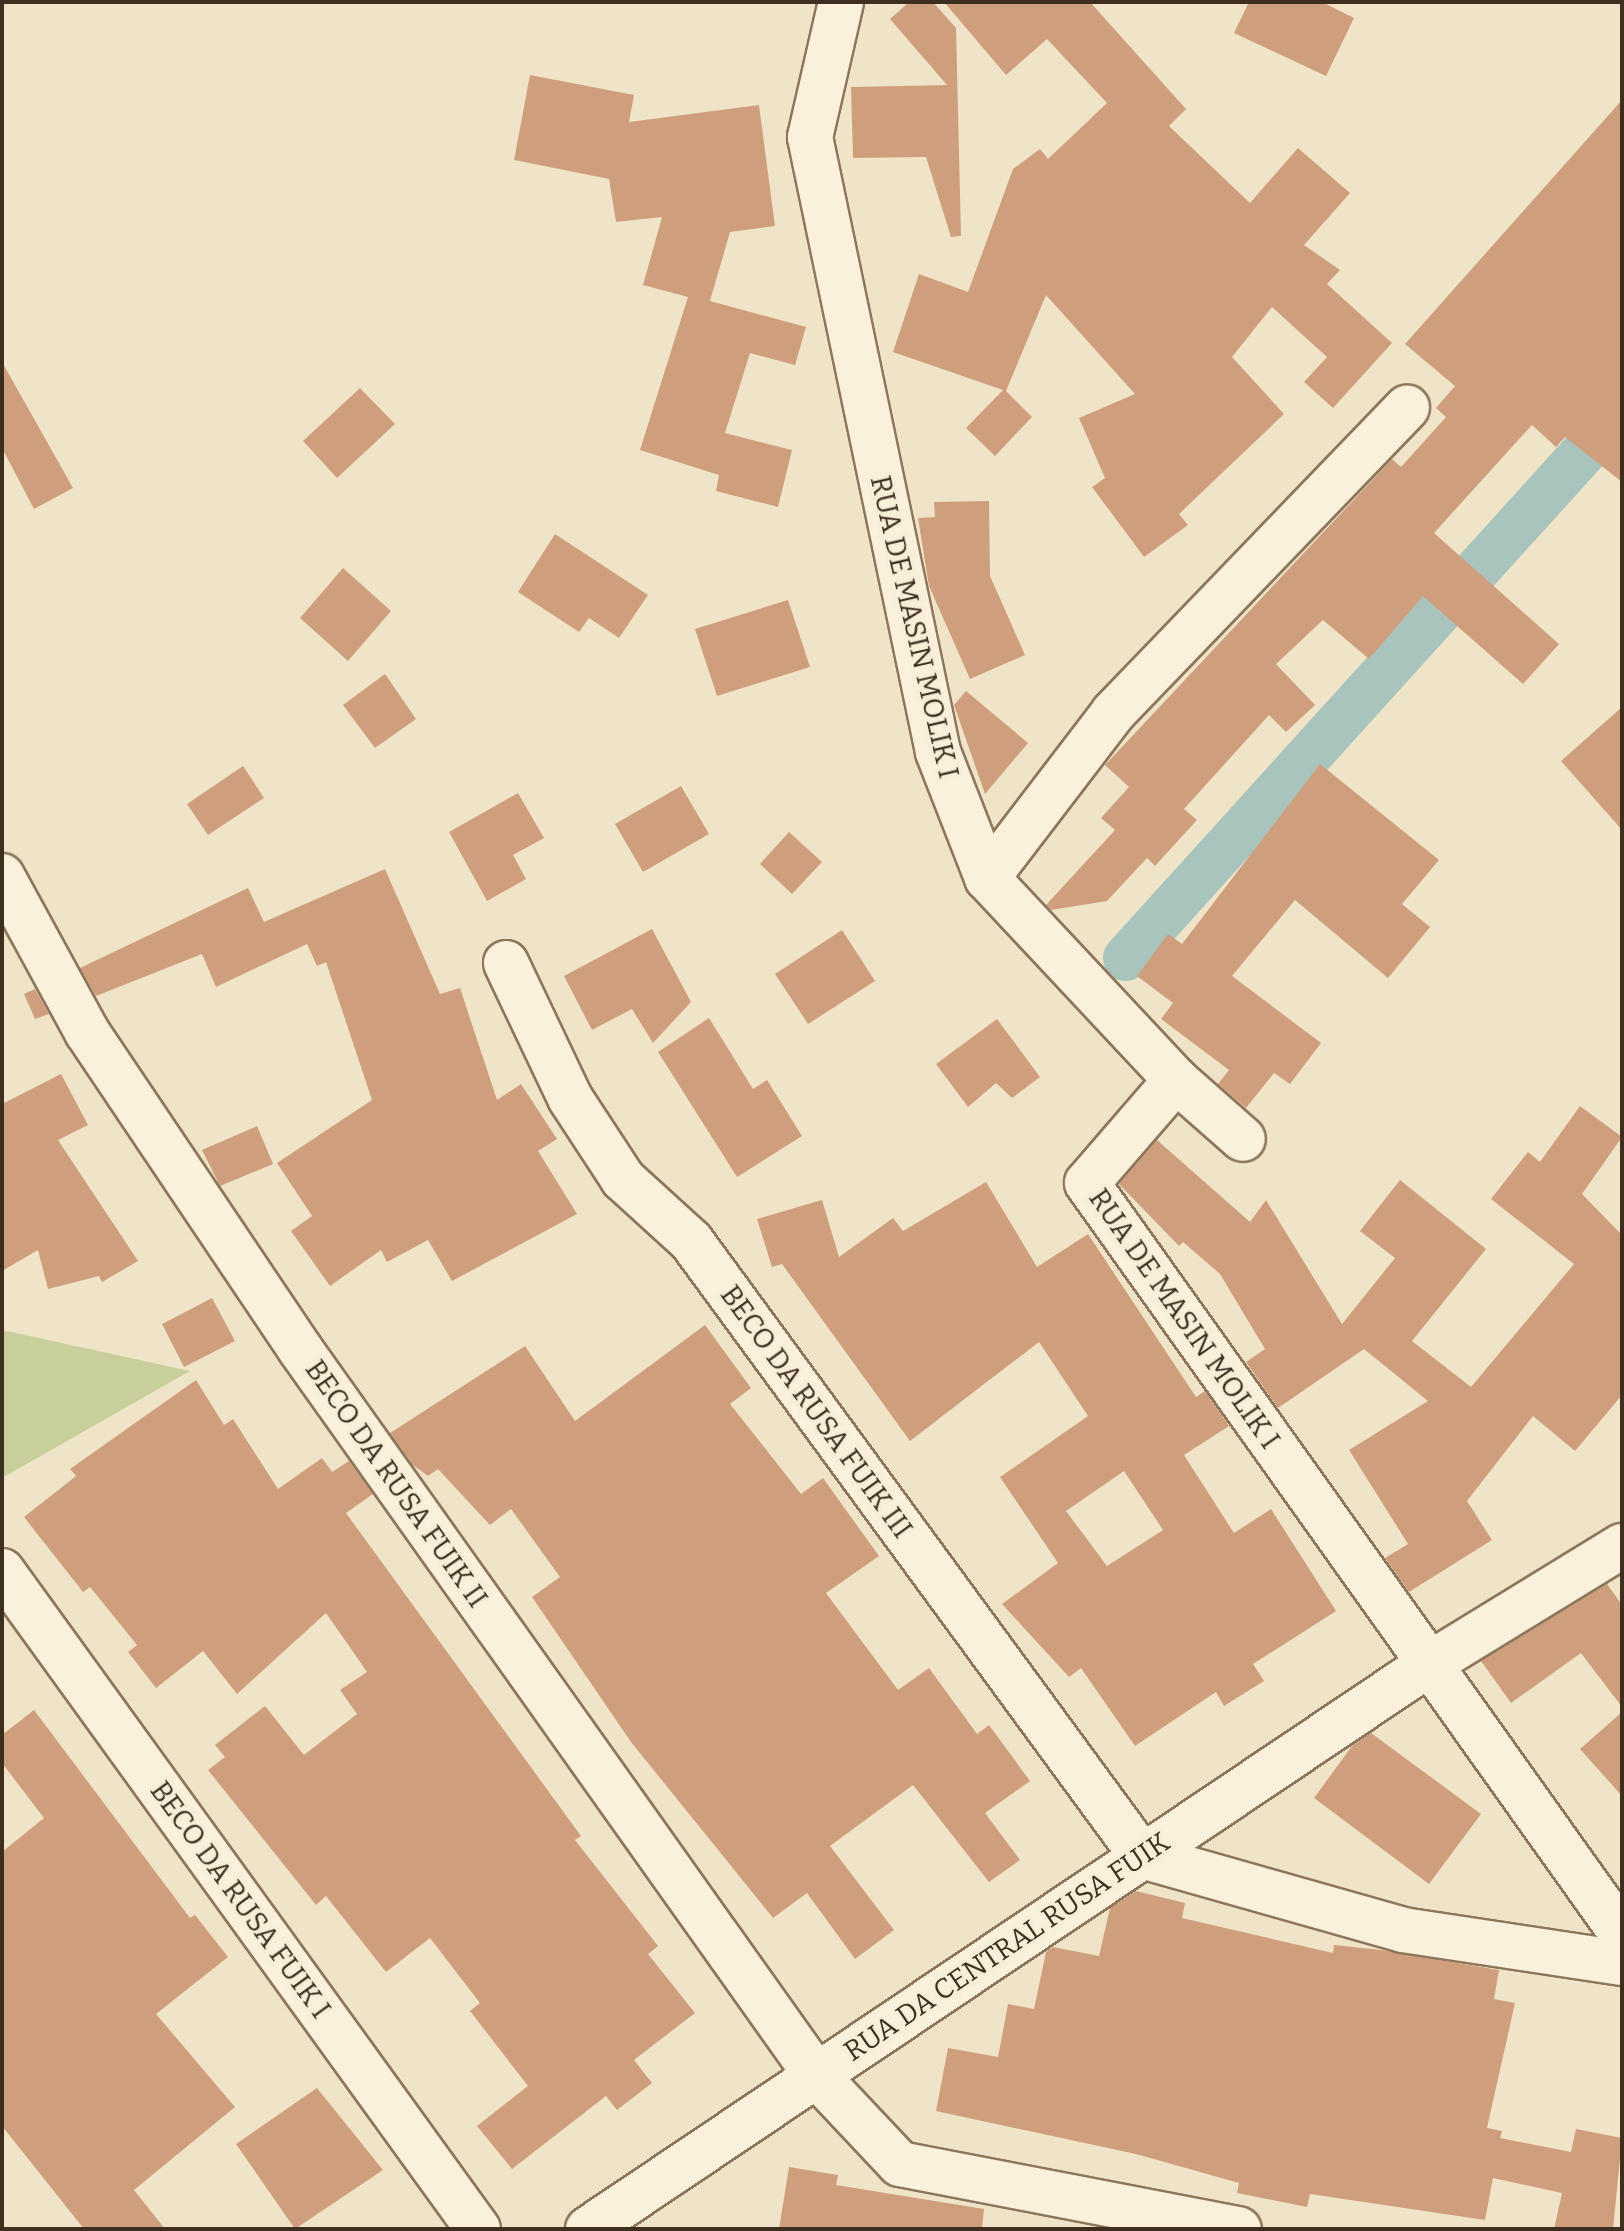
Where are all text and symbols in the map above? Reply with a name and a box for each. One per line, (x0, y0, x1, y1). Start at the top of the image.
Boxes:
street label: RUA DE MASIN MOLIK I (863, 472, 965, 782)
street label: RUA DE MASIN MOLIK I (1081, 1183, 1287, 1455)
street label: BECO DA RUSA FUIK III (713, 1279, 919, 1545)
street label: BECO DA RUSA FUIK II (298, 1354, 494, 1614)
street label: BECO DA RUSA FUIK I (143, 1775, 337, 2025)
street label: RUA DA CENTRAL RUSA FUIK (838, 1825, 1176, 2069)

